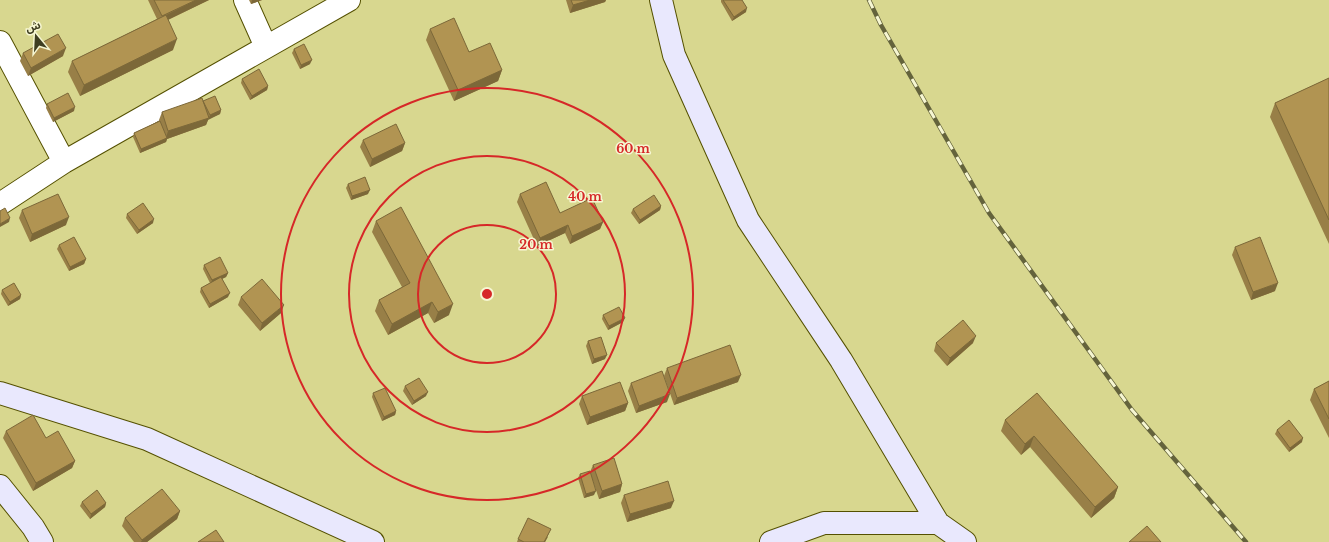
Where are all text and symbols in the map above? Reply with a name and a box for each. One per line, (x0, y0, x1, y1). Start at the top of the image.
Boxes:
north arrow (16, 16, 56, 56)
text: ش (24, 18, 42, 35)
text: 60 m (616, 141, 651, 156)
text: 40 m (568, 189, 602, 204)
text: 20 m (519, 237, 553, 252)
centre of rings (480, 287, 494, 301)

